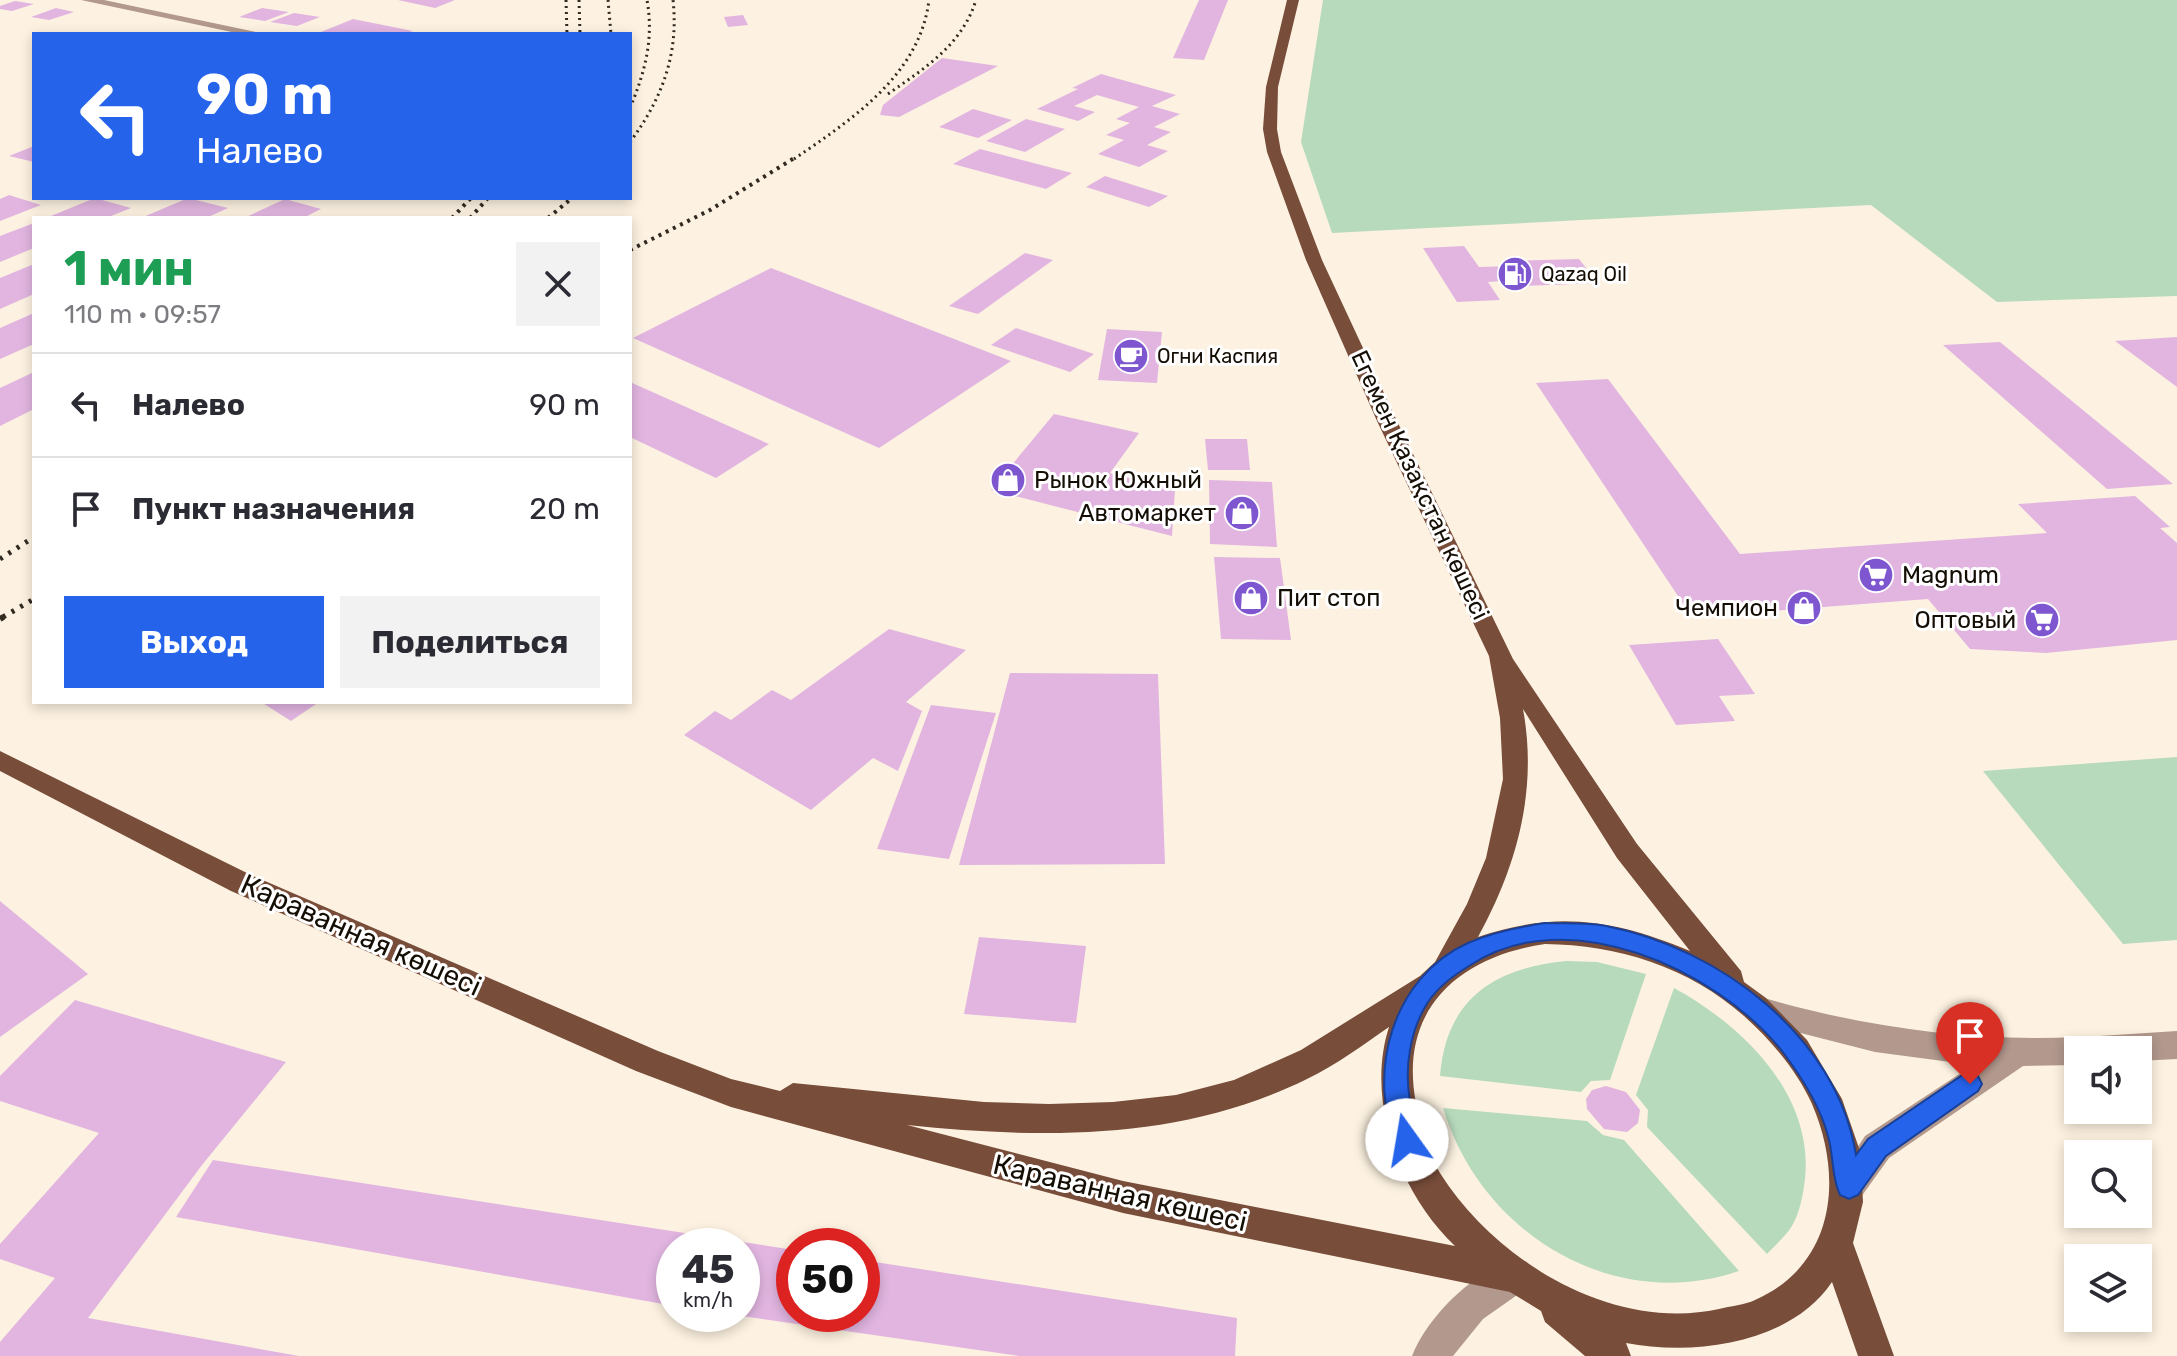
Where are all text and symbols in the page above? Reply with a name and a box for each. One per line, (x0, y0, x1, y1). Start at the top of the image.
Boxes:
text: 90 m (196, 62, 333, 128)
icon: left (64, 64, 168, 168)
text: Налево (196, 129, 323, 172)
text: 1 мин (64, 240, 194, 297)
button: close (516, 242, 600, 326)
fuel station icon: Qazaq Oil (1496, 255, 1534, 293)
place label: Qazaq Oil (1541, 262, 1627, 286)
text: 110 m · 09:57 (64, 299, 221, 330)
cafe icon: Огни Каспия (1112, 337, 1150, 375)
place label: Огни Каспия (1157, 344, 1278, 368)
street label: Егемен Қазақстан көшесі (1345, 346, 1495, 624)
icon: left (64, 383, 108, 427)
text: Налево (132, 387, 245, 423)
text: 90 m (529, 387, 600, 423)
shop icon: Рынок Южный (989, 461, 1027, 499)
place label: Рынок Южный (1034, 466, 1202, 494)
icon: arrive (64, 487, 108, 531)
text: Пункт назначения (132, 491, 415, 527)
text: 20 m (529, 491, 600, 527)
shop icon: Автомаркет (1223, 494, 1261, 532)
place label: Автомаркет (1078, 499, 1216, 527)
supermarket icon: Magnum (1857, 556, 1895, 594)
place label: Magnum (1902, 561, 1999, 589)
shop icon: Пит стоп (1232, 579, 1270, 617)
place label: Пит стоп (1277, 584, 1380, 612)
shop icon: Чемпион (1785, 589, 1823, 627)
place label: Чемпион (1675, 594, 1778, 622)
button: Выход (64, 596, 324, 688)
button: Поделиться (340, 596, 600, 688)
supermarket icon: Оптовый (2023, 601, 2061, 639)
place label: Оптовый (1914, 606, 2016, 634)
street label: Караванная көшесі (236, 867, 486, 1003)
pin (1936, 1002, 2004, 1084)
icon: arrive (1948, 1014, 1992, 1058)
map controls (2064, 1036, 2152, 1332)
button: sound (2064, 1036, 2152, 1124)
position arrow (1365, 1098, 1449, 1182)
button: search (2064, 1140, 2152, 1228)
street label: Караванная көшесі (990, 1148, 1250, 1238)
speed limit sign: 50 (776, 1228, 880, 1332)
button: layers (2064, 1244, 2152, 1332)
text: 45 (681, 1246, 735, 1293)
text: km/h (683, 1288, 733, 1312)

